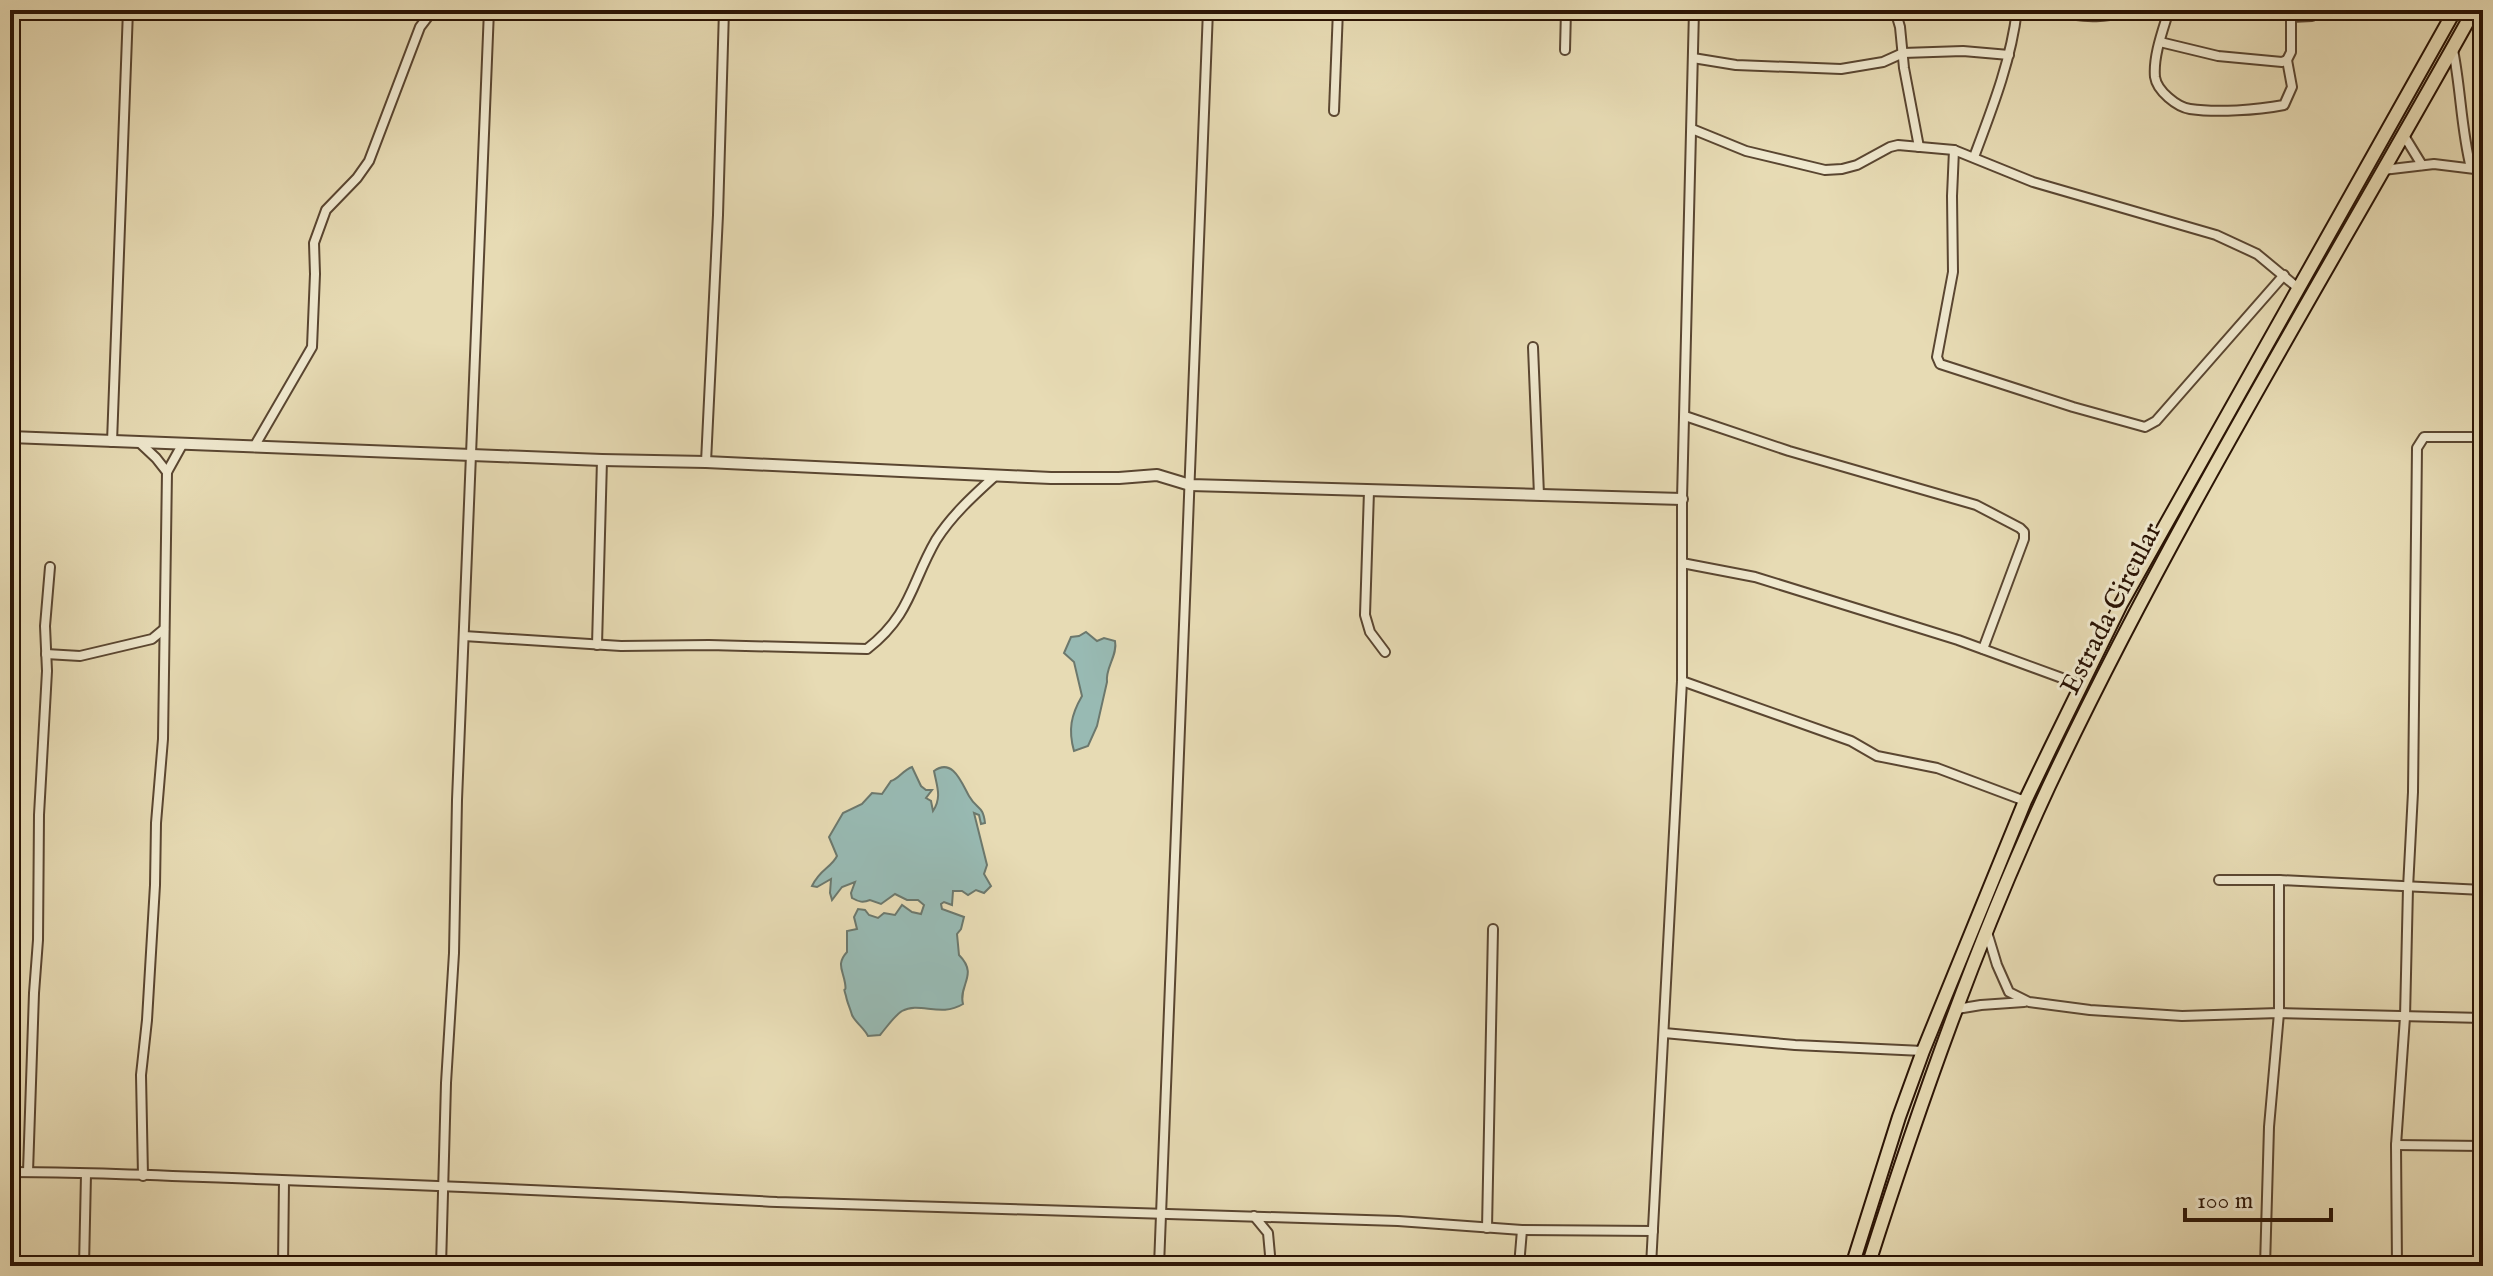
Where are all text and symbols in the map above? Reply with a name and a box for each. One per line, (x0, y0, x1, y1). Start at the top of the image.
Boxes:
street label: Estrada Circular (2054, 517, 2170, 701)
scale bar (2185, 1172, 2331, 1222)
text: 100 m (2197, 1186, 2253, 1217)

